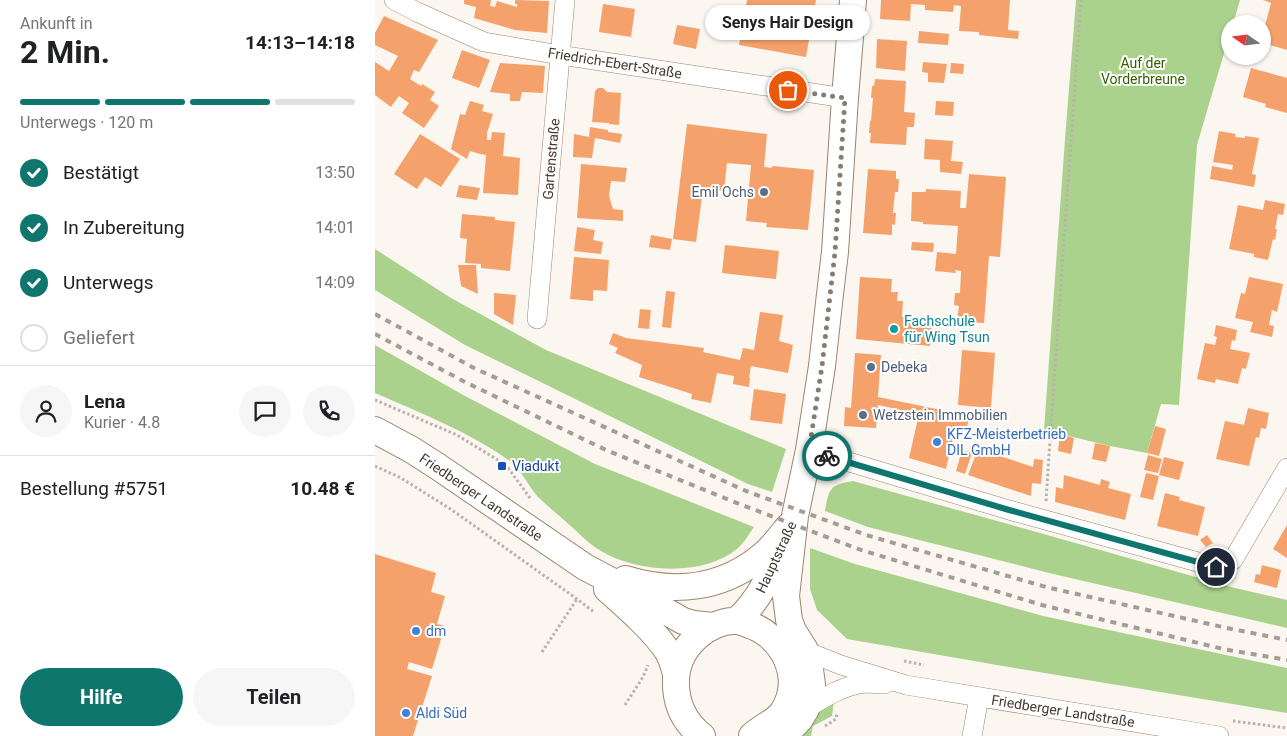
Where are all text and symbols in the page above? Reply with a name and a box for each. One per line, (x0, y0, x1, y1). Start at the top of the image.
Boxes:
callout: Senys Hair Design (705, 5, 871, 40)
text: Senys Hair Design (722, 13, 853, 32)
text: Ankunft in (20, 14, 93, 33)
north arrow (1221, 15, 1271, 65)
map controls (1221, 15, 1271, 65)
text: 14:13–14:18 (245, 31, 355, 54)
text: 2 Min. (20, 33, 110, 71)
street label: Friedrich-Ebert-Straße (547, 44, 683, 82)
park label: Auf der Vorderbreune (1101, 55, 1185, 87)
pin (767, 69, 809, 111)
icon: bag (774, 76, 802, 104)
text: Unterwegs · 120 m (20, 113, 153, 132)
street label: Gartenstraße (539, 118, 563, 200)
icon: check (20, 159, 48, 187)
text: Bestätigt (63, 161, 139, 184)
text: 13:50 (315, 163, 355, 182)
place label: Emil Ochs (692, 184, 754, 200)
marker: Emil Ochs (758, 186, 770, 198)
icon: check (20, 214, 48, 242)
text: In Zubereitung (63, 216, 185, 239)
text: 14:01 (315, 218, 355, 237)
icon: check (20, 269, 48, 297)
text: Unterwegs (63, 271, 154, 294)
text: 14:09 (315, 273, 355, 292)
place label: Fachschule für Wing Tsun (904, 313, 990, 345)
marker: Fachschule für Wing Tsun (888, 323, 900, 335)
text: Geliefert (63, 326, 135, 349)
place label: Debeka (881, 359, 928, 375)
marker: Debeka (865, 361, 877, 373)
button: person (20, 385, 72, 437)
button: chat (239, 385, 291, 437)
button: phone (303, 385, 355, 437)
text: Lena (84, 390, 125, 413)
place label: Wetzstein Immobilien (873, 407, 1008, 423)
marker: Wetzstein Immobilien (857, 409, 869, 421)
text: Kurier · 4.8 (84, 413, 160, 432)
place label: KFZ-Meisterbetrieb DIL GmbH (947, 426, 1066, 458)
courier (802, 431, 852, 481)
marker: KFZ-Meisterbetrieb DIL GmbH (931, 436, 943, 448)
icon: bike (813, 442, 841, 470)
street label: Friedberger Landstraße (416, 450, 546, 544)
place label: Viadukt (512, 458, 560, 474)
marker: Viadukt (496, 460, 508, 472)
text: Bestellung #5751 (20, 477, 168, 500)
text: 10.48 € (290, 477, 355, 500)
street label: Hauptstraße (752, 519, 800, 595)
pin (1195, 546, 1237, 588)
icon: home (1202, 553, 1230, 581)
place label: dm (426, 623, 446, 639)
marker: dm (410, 625, 422, 637)
button: Hilfe (20, 668, 183, 726)
button: Teilen (193, 668, 355, 726)
street label: Friedberger Landstraße (990, 692, 1136, 730)
place label: Aldi Süd (416, 705, 467, 721)
marker: Aldi Süd (400, 707, 412, 719)

